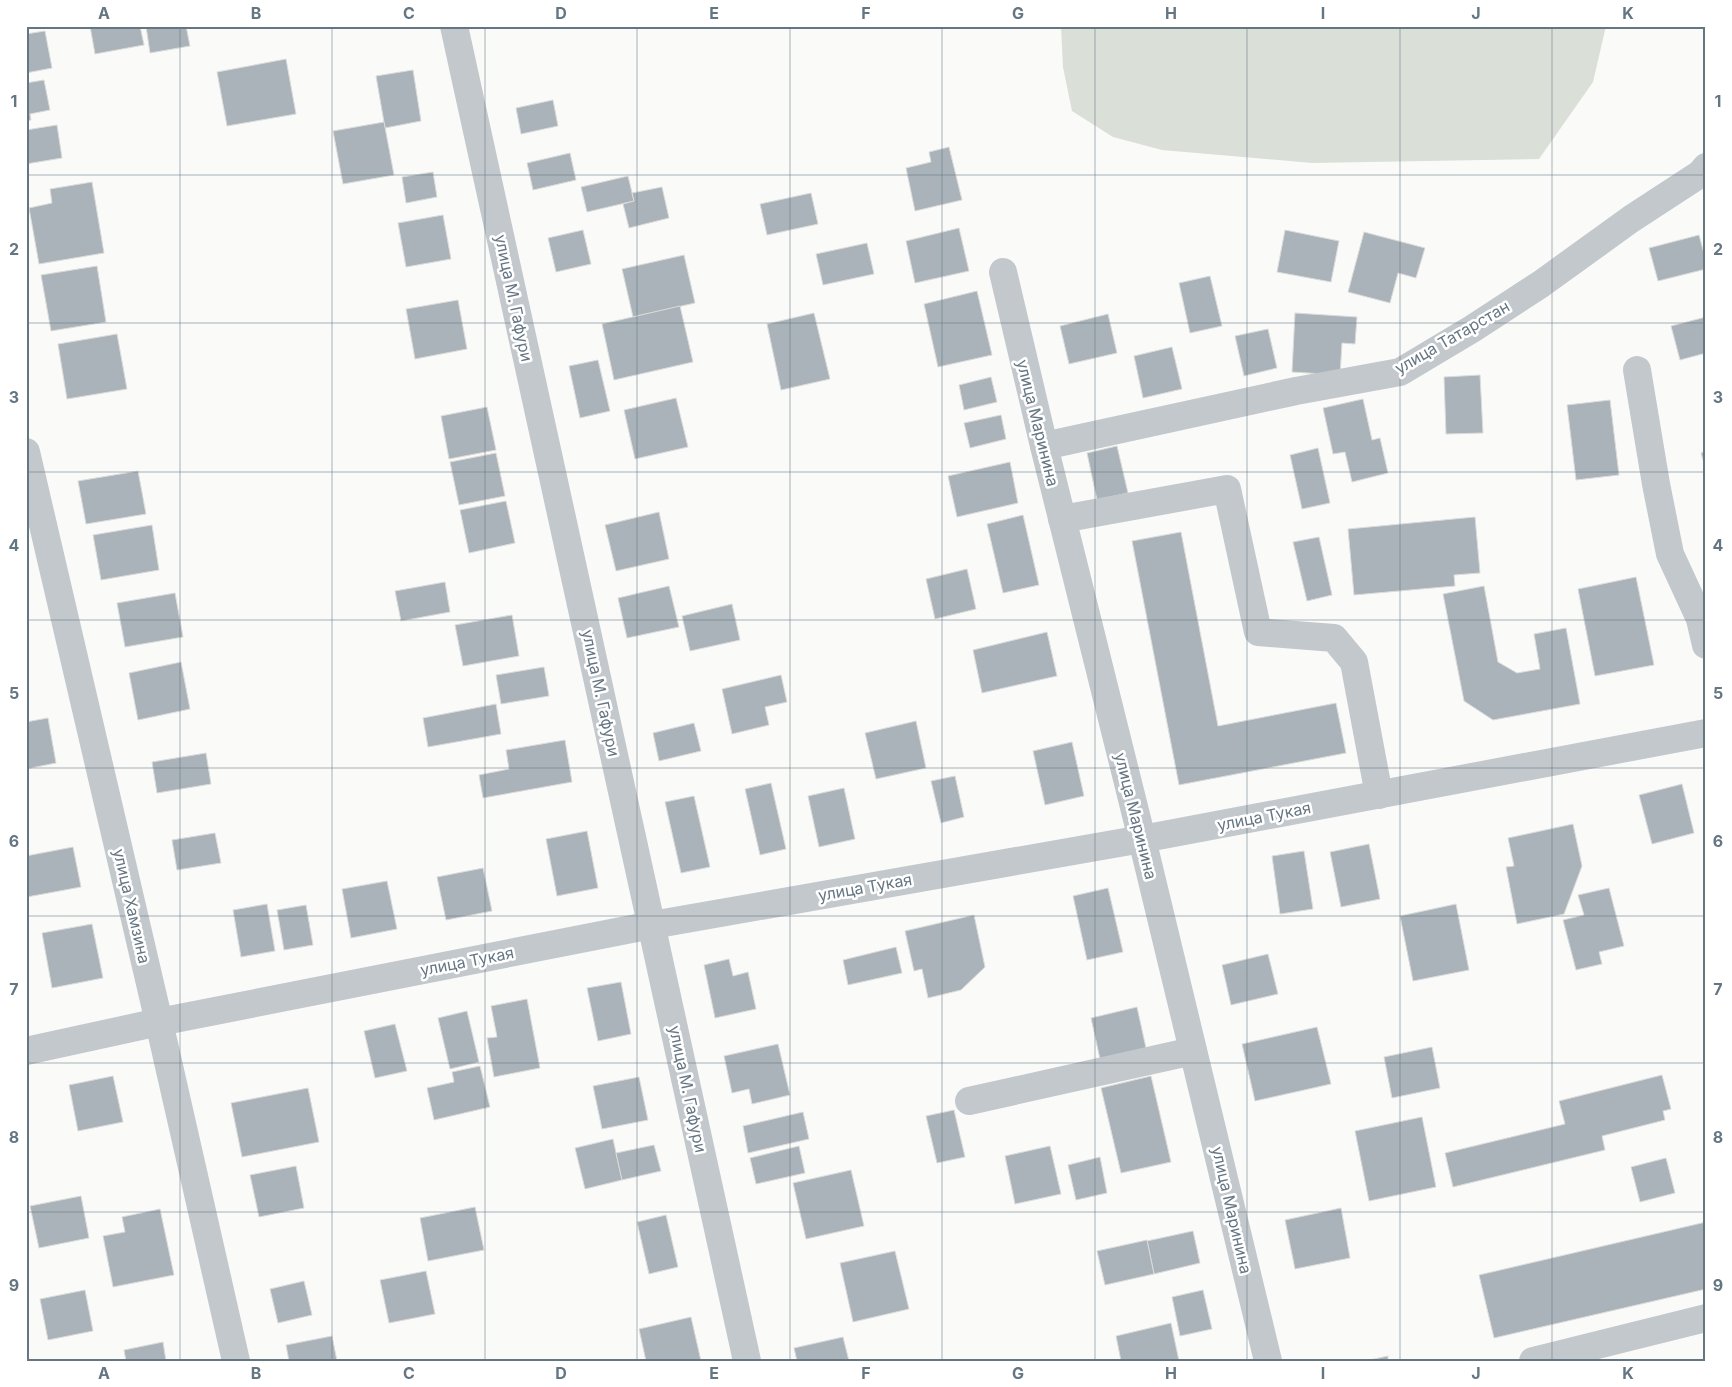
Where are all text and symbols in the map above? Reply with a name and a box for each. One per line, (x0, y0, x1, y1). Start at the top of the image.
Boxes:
text: A (98, 3, 110, 23)
text: B (251, 3, 261, 23)
text: C (403, 3, 415, 23)
text: D (555, 3, 567, 23)
text: E (709, 3, 719, 23)
text: F (861, 3, 871, 23)
text: G (1012, 3, 1024, 23)
text: H (1165, 3, 1177, 23)
text: I (1321, 3, 1325, 23)
text: J (1471, 3, 1481, 23)
text: K (1622, 3, 1634, 23)
text: 1 (11, 91, 17, 111)
text: 1 (1715, 91, 1721, 111)
street label: улица М. Гафури (491, 233, 537, 363)
text: 2 (9, 239, 19, 259)
text: 2 (1713, 239, 1723, 259)
street label: улица Татарстан (1391, 296, 1513, 378)
street label: улица Маринина (1013, 357, 1063, 489)
text: 3 (9, 387, 19, 407)
text: 3 (1713, 387, 1723, 407)
text: 4 (9, 535, 20, 555)
text: 4 (1713, 535, 1724, 555)
street label: улица М. Гафури (578, 628, 624, 758)
text: 5 (9, 683, 19, 703)
text: 5 (1713, 683, 1723, 703)
street label: улица Маринина (1111, 750, 1161, 882)
street label: улица Тукая (1216, 797, 1312, 835)
text: 6 (9, 831, 19, 851)
text: 6 (1713, 831, 1723, 851)
street label: улица Хамзина (109, 847, 155, 965)
street label: улица Тукая (817, 869, 913, 905)
street label: улица Тукая (419, 942, 515, 980)
text: 7 (9, 979, 19, 999)
text: 7 (1713, 979, 1723, 999)
street label: улица М. Гафури (665, 1024, 711, 1154)
text: 8 (9, 1127, 19, 1147)
text: 8 (1713, 1127, 1723, 1147)
street label: улица Маринина (1208, 1144, 1256, 1276)
text: 9 (9, 1275, 19, 1295)
text: 9 (1713, 1275, 1723, 1295)
text: A (98, 1363, 110, 1383)
text: B (251, 1363, 261, 1383)
text: C (403, 1363, 415, 1383)
text: D (555, 1363, 567, 1383)
text: E (709, 1363, 719, 1383)
text: F (861, 1363, 871, 1383)
text: G (1012, 1363, 1024, 1383)
text: H (1165, 1363, 1177, 1383)
text: I (1321, 1363, 1325, 1383)
text: J (1471, 1363, 1481, 1383)
text: K (1622, 1363, 1634, 1383)

